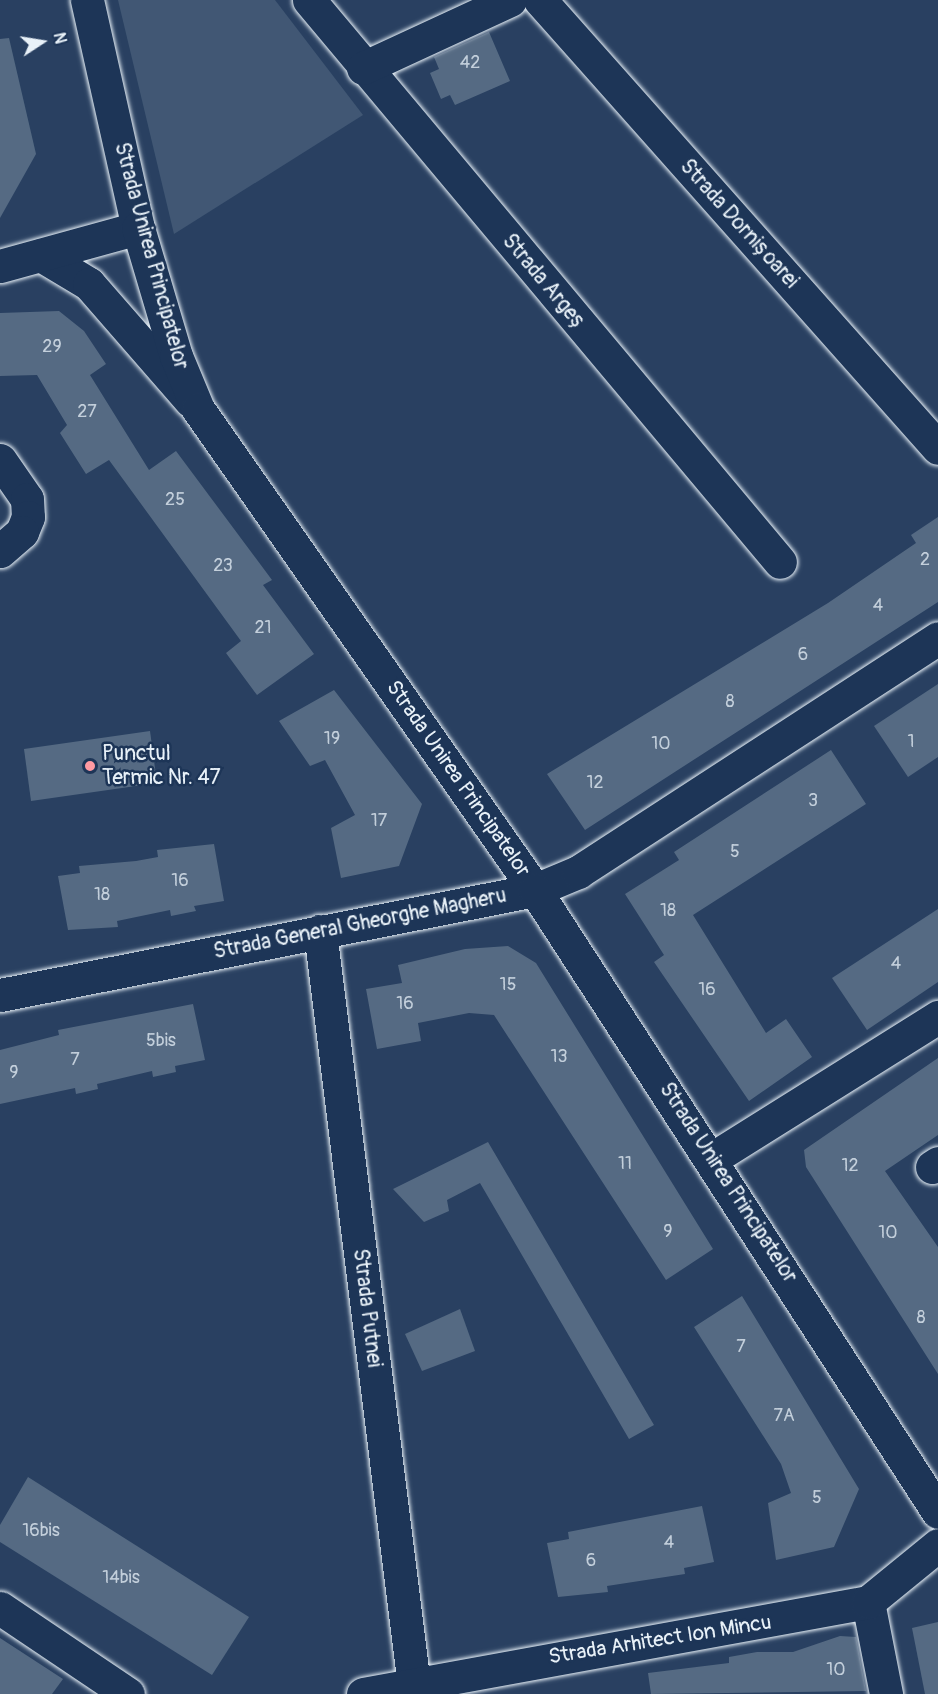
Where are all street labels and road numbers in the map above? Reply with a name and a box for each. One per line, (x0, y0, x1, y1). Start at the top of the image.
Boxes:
street label: Strada Unirea Principatelor (109, 140, 193, 372)
street label: Strada Dornișoarei (674, 154, 804, 294)
street label: Strada Argeș (497, 229, 591, 335)
street label: Strada Unirea Principatelor (381, 676, 535, 882)
street label: Strada General Gheorghe Magheru (211, 883, 509, 965)
street label: Strada Unirea Principatelor (654, 1078, 802, 1288)
street label: Strada Putnei (347, 1247, 387, 1369)
street label: Strada Arhitect Ion Mincu (547, 1610, 773, 1670)

